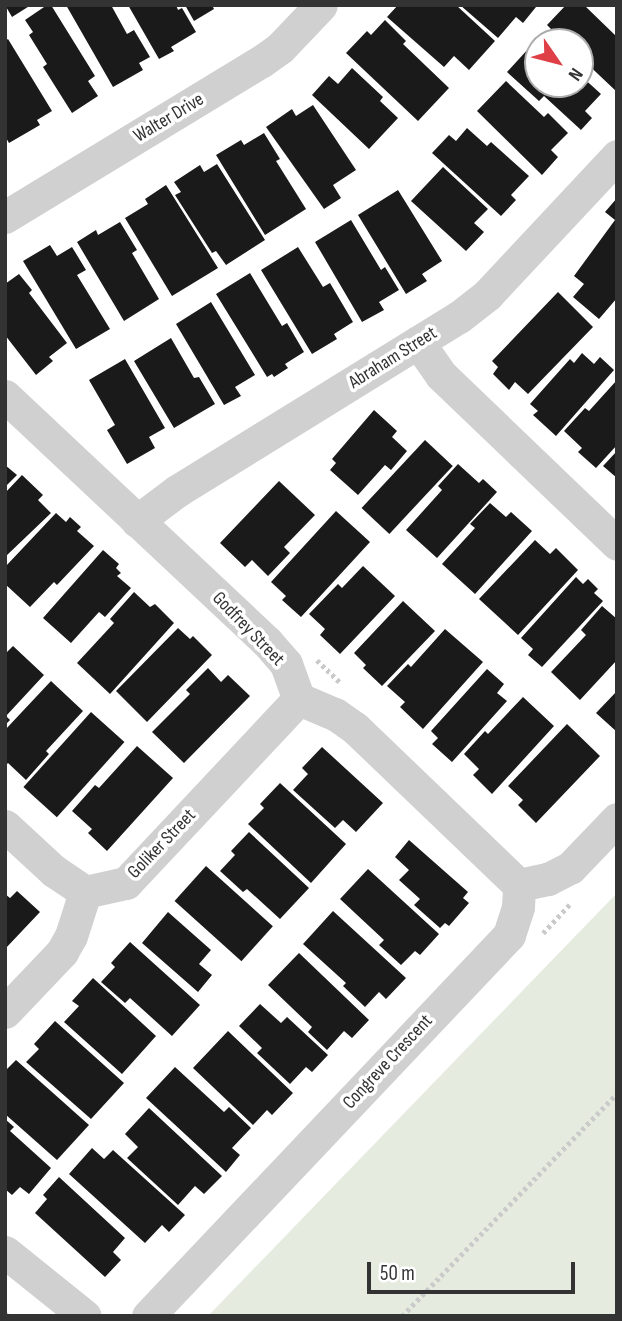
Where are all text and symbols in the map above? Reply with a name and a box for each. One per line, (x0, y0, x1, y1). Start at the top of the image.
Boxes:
north arrow (524, 28, 594, 98)
text: N (563, 63, 587, 85)
street label: Walter Drive (130, 88, 208, 148)
street label: Abraham Street (345, 322, 441, 394)
street label: Godfrey Street (207, 587, 289, 671)
street label: Goliker Street (123, 804, 201, 884)
street label: Congreve Crescent (338, 1010, 438, 1114)
scale bar (370, 1248, 578, 1292)
text: 50 m (380, 1261, 415, 1286)

